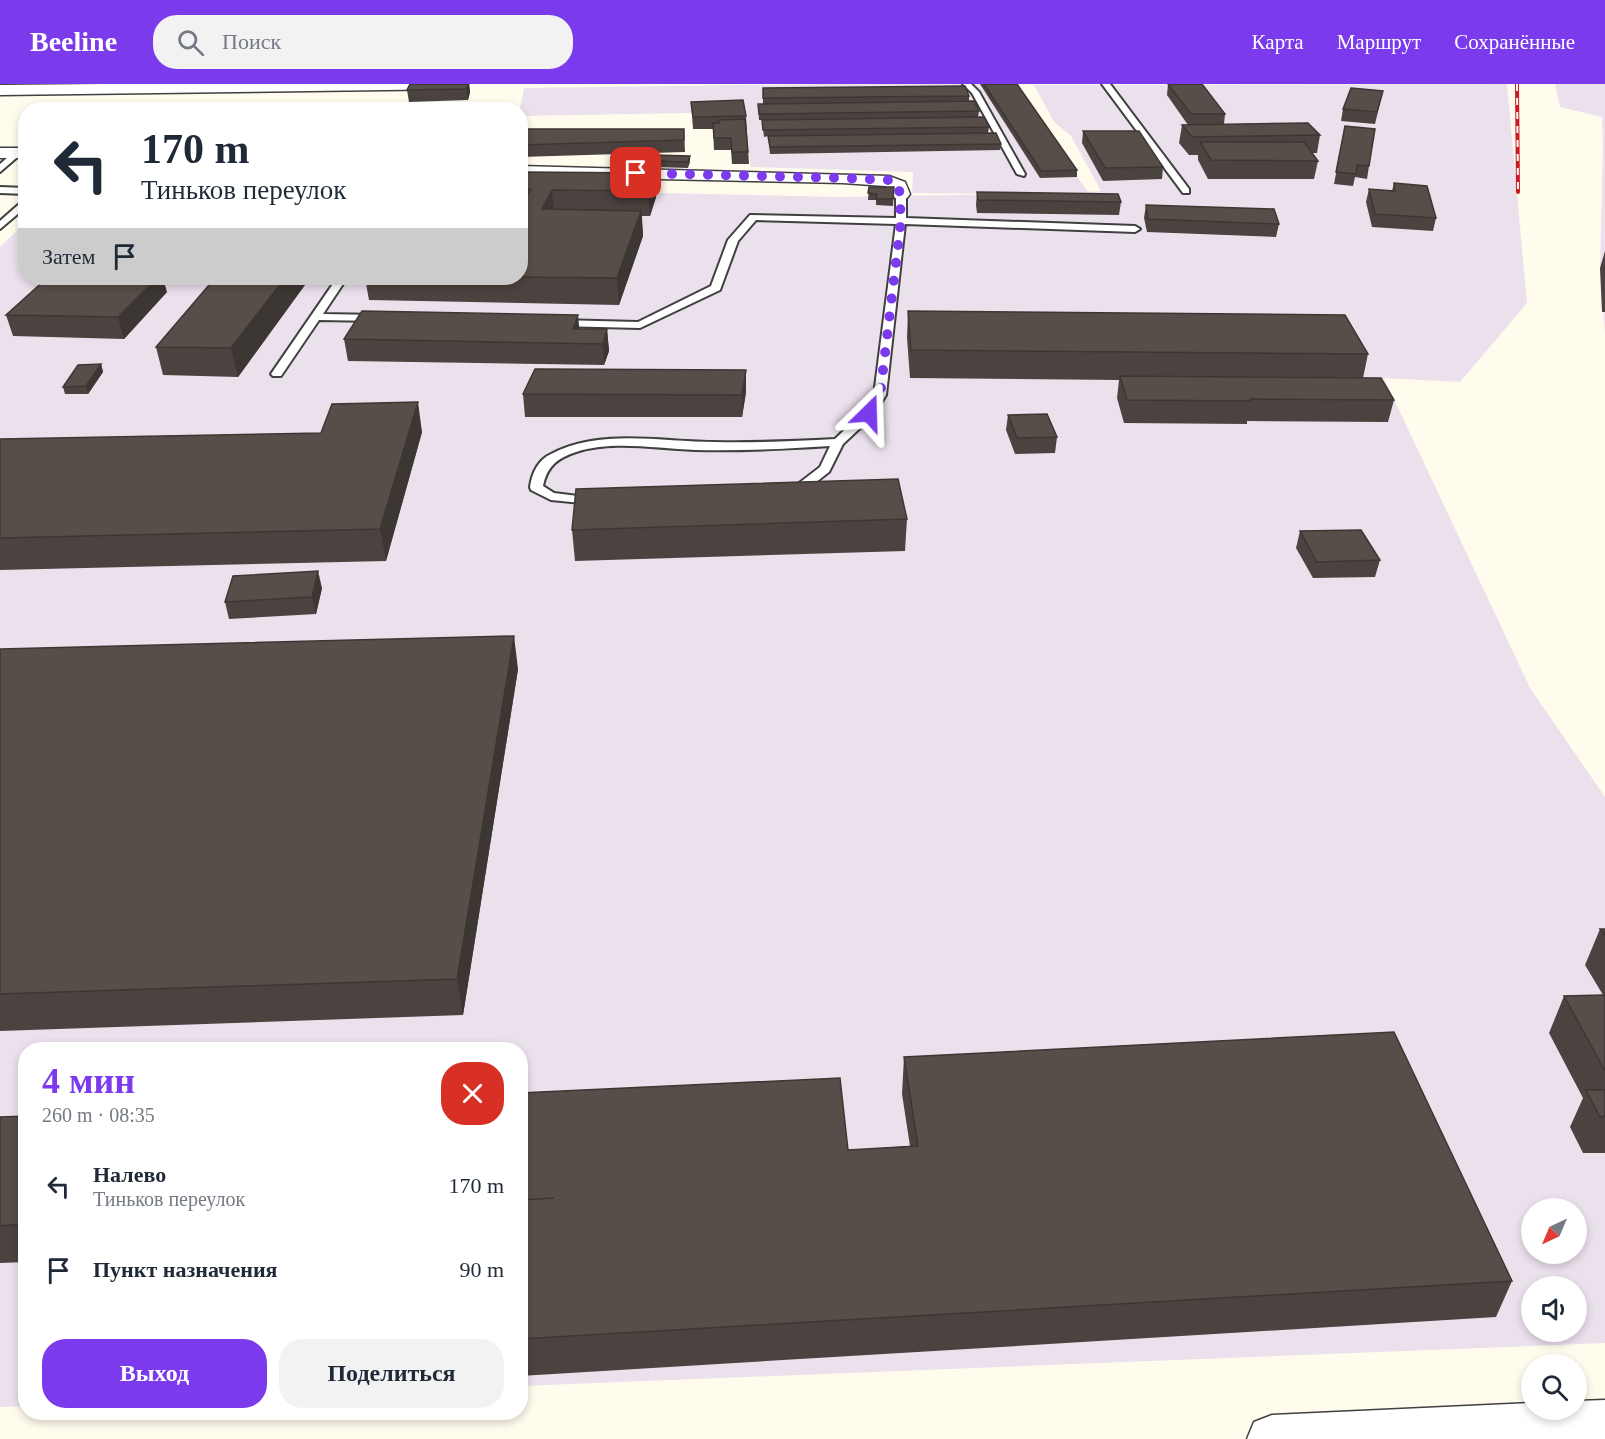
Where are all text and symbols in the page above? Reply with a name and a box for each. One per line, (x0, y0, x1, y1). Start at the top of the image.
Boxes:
search box (153, 15, 573, 69)
text: Beeline (30, 26, 117, 57)
icon: search (174, 26, 207, 59)
text: Поиск (222, 29, 281, 54)
text: Карта (1252, 30, 1304, 54)
text: Маршрут (1337, 30, 1421, 54)
text: Сохранённые (1454, 30, 1575, 54)
icon: left (42, 126, 120, 204)
text: 170 m (141, 126, 250, 172)
pin (610, 147, 661, 198)
icon: arrive (619, 156, 652, 189)
text: Тиньков переулок (141, 175, 346, 205)
icon: arrive (108, 240, 141, 273)
text: Затем (42, 244, 96, 269)
position arrow (837, 381, 901, 445)
text: 4 мин (42, 1061, 135, 1101)
button: close (441, 1062, 504, 1125)
text: 260 m · 08:35 (42, 1104, 155, 1126)
text: Налево (93, 1162, 166, 1187)
icon: left (42, 1170, 75, 1203)
text: 170 m (448, 1173, 504, 1198)
text: Тиньков переулок (93, 1188, 245, 1210)
north arrow (1521, 1198, 1587, 1264)
map controls (1521, 1198, 1587, 1420)
icon: arrive (42, 1254, 75, 1287)
text: Пункт назначения (93, 1257, 278, 1282)
text: 90 m (459, 1257, 504, 1282)
button: sound (1521, 1276, 1587, 1342)
button: Выход (42, 1339, 267, 1408)
button: Поделиться (279, 1339, 504, 1408)
button: search (1521, 1354, 1587, 1420)

